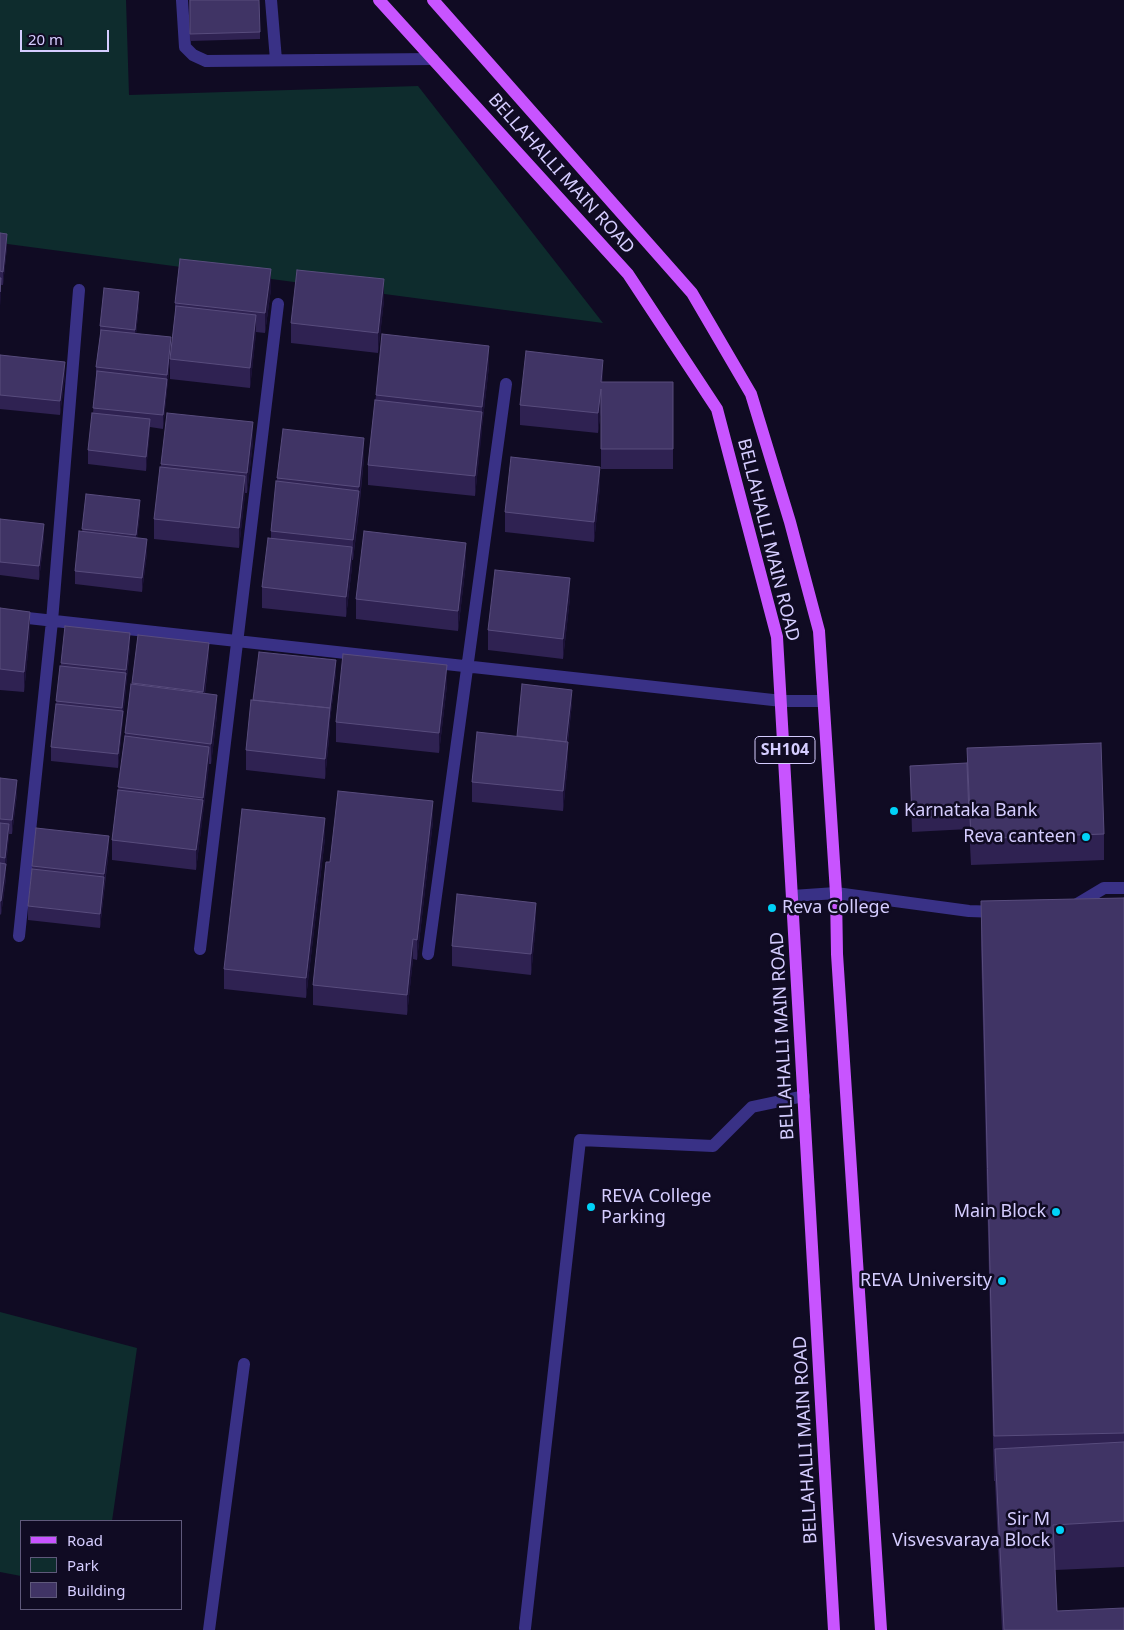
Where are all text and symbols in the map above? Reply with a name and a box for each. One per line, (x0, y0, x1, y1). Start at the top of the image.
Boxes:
scale bar (22, 20, 111, 52)
text: 20 m (28, 29, 63, 49)
street label: BELLAHALLI MAIN ROAD (483, 89, 639, 259)
street label: BELLAHALLI MAIN ROAD (732, 436, 804, 644)
road number: SH104 (755, 736, 815, 764)
place label: Karnataka Bank (904, 800, 1037, 822)
marker: Karnataka Bank (888, 805, 900, 817)
place label: Reva canteen (963, 826, 1076, 848)
marker: Reva canteen (1080, 831, 1092, 843)
place label: Reva College (782, 897, 890, 919)
marker: Reva College (766, 902, 778, 914)
street label: BELLAHALLI MAIN ROAD (767, 931, 799, 1141)
place label: REVA College Parking (601, 1186, 711, 1228)
marker: REVA College Parking (585, 1201, 597, 1213)
place label: Main Block (954, 1201, 1046, 1223)
marker: Main Block (1050, 1206, 1062, 1218)
place label: REVA University (860, 1270, 992, 1292)
marker: REVA University (996, 1275, 1008, 1287)
street label: BELLAHALLI MAIN ROAD (790, 1335, 822, 1545)
place label: Sir M Visvesvaraya Block (892, 1509, 1050, 1552)
legend (20, 1520, 182, 1610)
marker: Sir M Visvesvaraya Block (1054, 1524, 1066, 1536)
text: Road (67, 1530, 103, 1550)
text: Park (67, 1555, 99, 1575)
text: Building (67, 1580, 125, 1600)

